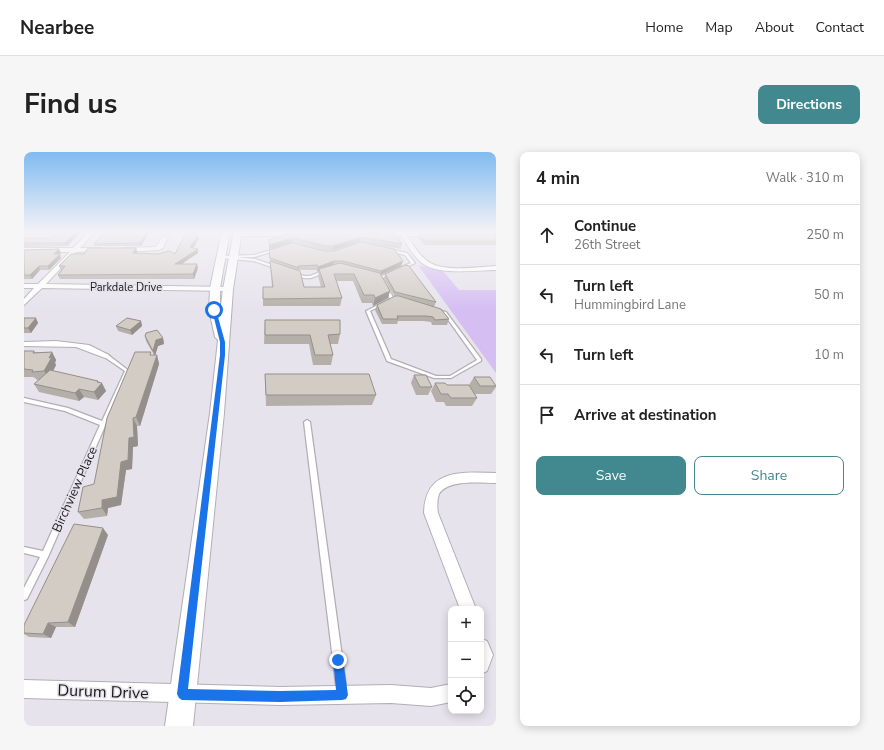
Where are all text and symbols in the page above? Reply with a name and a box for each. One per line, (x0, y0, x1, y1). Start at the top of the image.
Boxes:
text: Nearbee (20, 15, 94, 41)
text: Home (645, 18, 683, 37)
text: Map (705, 18, 733, 37)
text: About (755, 18, 794, 37)
text: Contact (816, 18, 864, 37)
text: Find us (24, 85, 118, 123)
button: Directions (758, 85, 860, 124)
text: 4 min (536, 167, 580, 190)
text: Walk · 310 m (766, 169, 844, 187)
text: Continue (574, 216, 636, 236)
icon: ahead (536, 224, 558, 246)
text: 250 m (806, 226, 844, 244)
text: 26th Street (574, 236, 640, 254)
text: Turn left (574, 276, 633, 296)
street label: Parkdale Drive (90, 280, 162, 295)
icon: left (536, 284, 558, 306)
text: 50 m (814, 286, 844, 304)
text: Hummingbird Lane (574, 296, 686, 314)
route start (205, 301, 223, 319)
icon: left (536, 344, 558, 366)
text: Turn left (574, 345, 633, 365)
text: 10 m (814, 346, 844, 364)
icon: arrive (536, 404, 558, 426)
text: Arrive at destination (574, 405, 717, 425)
street label: Birchview Place (48, 444, 102, 535)
button: Save (536, 456, 686, 495)
button: Share (694, 456, 844, 495)
map controls (448, 606, 484, 714)
button: + (448, 606, 484, 642)
button: − (448, 642, 484, 678)
route end (329, 651, 347, 669)
button: locate (448, 678, 484, 714)
street label: Durum Drive (57, 679, 149, 705)

